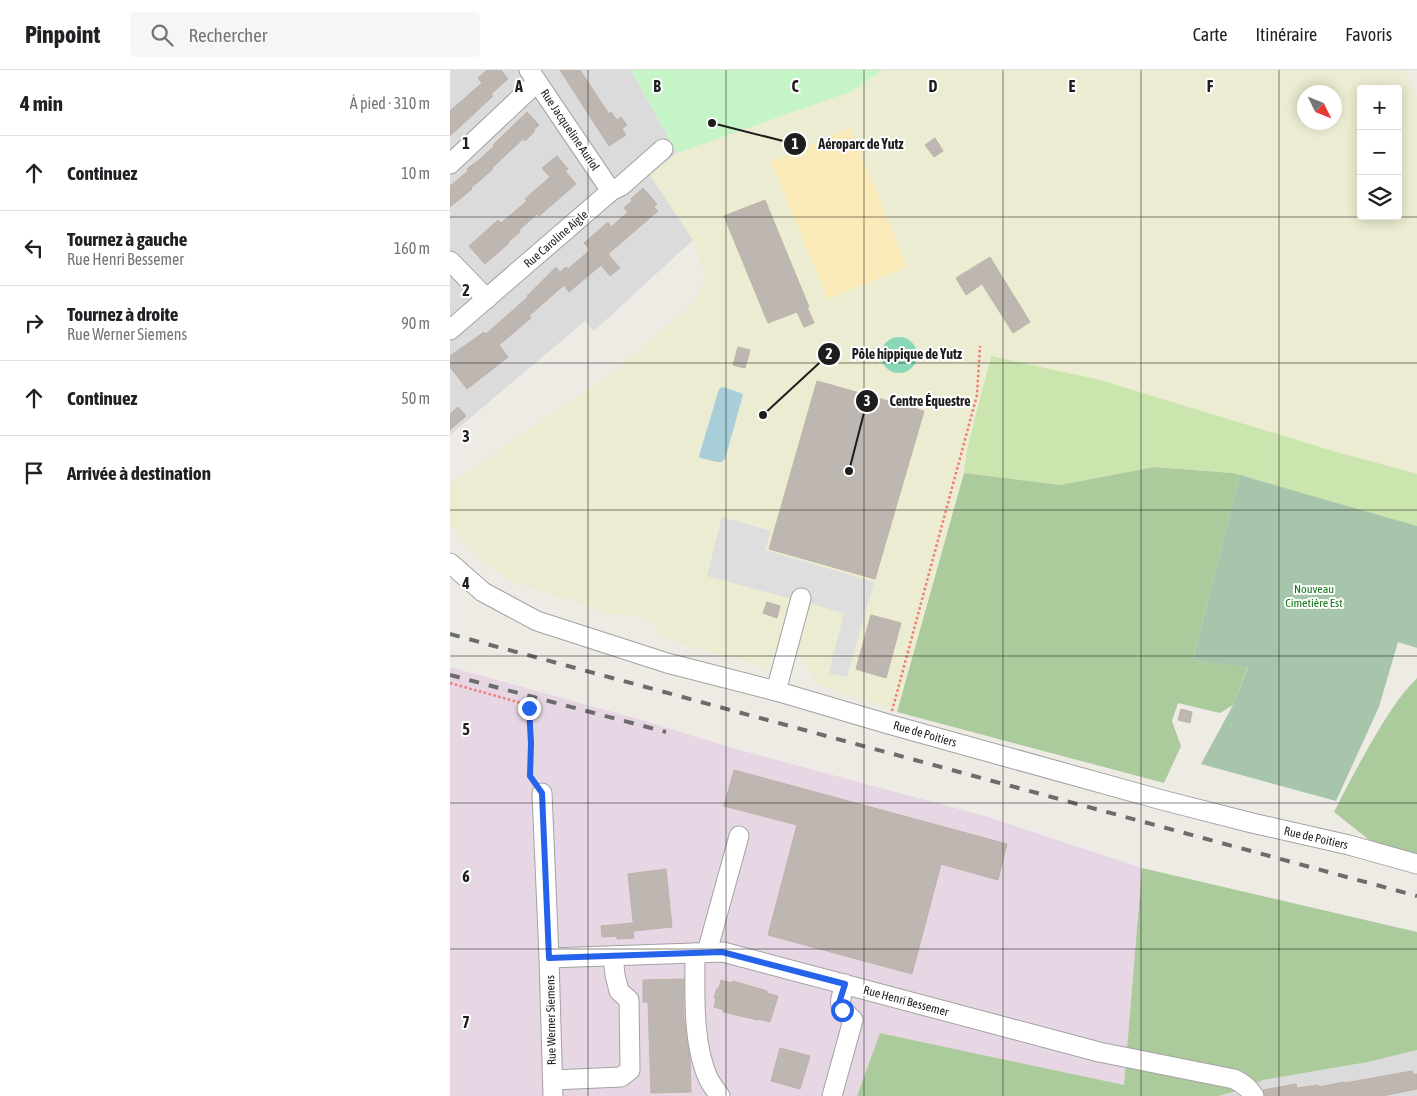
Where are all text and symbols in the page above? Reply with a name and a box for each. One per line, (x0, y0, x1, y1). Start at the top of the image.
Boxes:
search box (130, 12, 480, 57)
text: Pinpoint (25, 21, 100, 48)
icon: search (148, 21, 176, 49)
text: Rechercher (188, 24, 267, 46)
text: Carte (1193, 24, 1227, 45)
text: Itinéraire (1255, 24, 1317, 45)
text: Favoris (1345, 24, 1392, 45)
text: A (514, 77, 523, 95)
text: B (653, 77, 661, 95)
text: C (791, 77, 799, 95)
text: D (929, 77, 938, 95)
text: E (1069, 77, 1076, 95)
text: F (1207, 77, 1214, 95)
north arrow (1297, 85, 1342, 130)
map controls (1357, 85, 1402, 220)
button: + (1357, 85, 1402, 130)
street label: Rue Jacqueline Auriol (538, 87, 603, 174)
text: 4 min (20, 91, 63, 115)
text: À pied · 310 m (350, 94, 430, 112)
callout: Aéroparc de Yutz (783, 129, 913, 158)
button: − (1357, 130, 1402, 175)
text: 1 (462, 134, 470, 152)
text: 1 (791, 135, 799, 152)
text: Aéroparc de Yutz (817, 136, 904, 152)
icon: ahead (20, 159, 48, 187)
text: Continuez (67, 162, 137, 184)
text: 10 m (401, 164, 430, 182)
button: layers (1357, 175, 1402, 220)
street label: Rue Caroline Aigle (521, 207, 591, 271)
text: Tournez à gauche (67, 228, 187, 250)
icon: left (20, 234, 48, 262)
text: 160 m (394, 239, 430, 257)
text: Rue Henri Bessemer (67, 250, 184, 268)
text: 2 (462, 281, 470, 299)
text: Tournez à droite (67, 303, 178, 325)
icon: right (20, 309, 48, 337)
text: 90 m (401, 314, 430, 332)
text: Rue Werner Siemens (67, 325, 187, 343)
callout: Pôle hippique de Yutz (817, 339, 972, 368)
text: 2 (825, 345, 833, 362)
text: Pôle hippique de Yutz (852, 346, 962, 362)
icon: ahead (20, 384, 48, 412)
text: Continuez (67, 387, 137, 409)
callout: Centre Équestre (855, 387, 981, 416)
text: 50 m (401, 389, 430, 407)
text: 3 (863, 392, 871, 409)
text: Centre Équestre (889, 393, 971, 409)
text: 3 (462, 427, 470, 445)
icon: arrive (20, 459, 48, 487)
text: Arrivée à destination (67, 462, 211, 484)
text: 4 (461, 574, 470, 592)
park label: Nouveau Cimetière Est (1285, 582, 1343, 610)
route end (518, 697, 541, 720)
street label: Rue de Poitiers (892, 718, 958, 750)
text: 5 (462, 720, 470, 738)
street label: Rue de Poitiers (1283, 824, 1349, 852)
text: 6 (462, 867, 470, 885)
street label: Rue Werner Siemens (543, 975, 559, 1065)
street label: Rue Henri Bessemer (862, 983, 951, 1019)
route start (831, 999, 854, 1022)
text: 7 (462, 1013, 470, 1031)

